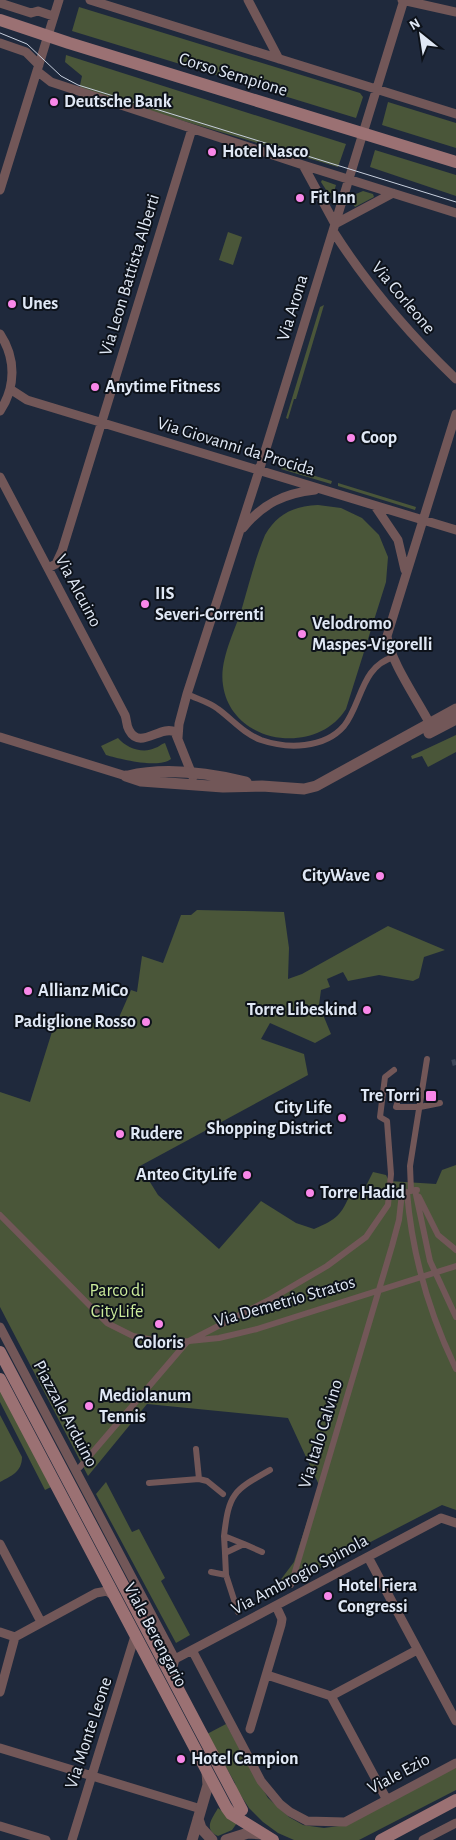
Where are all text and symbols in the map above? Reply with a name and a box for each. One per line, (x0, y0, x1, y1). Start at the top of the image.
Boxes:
north arrow (396, 10, 446, 60)
text: N (407, 16, 423, 33)
street label: Corso Sempione (177, 50, 289, 100)
place label: Deutsche Bank (64, 93, 172, 111)
marker: Deutsche Bank (48, 96, 60, 108)
place label: Hotel Nasco (222, 143, 309, 161)
marker: Hotel Nasco (206, 146, 218, 158)
place label: Fit Inn (310, 189, 356, 207)
street label: Via Leon Battista Alberti (97, 192, 163, 358)
marker: Fit Inn (294, 192, 306, 204)
street label: Via Corleone (368, 258, 438, 338)
street label: Via Arona (274, 273, 312, 343)
place label: Unes (22, 295, 58, 313)
marker: Unes (6, 298, 18, 310)
place label: Anytime Fitness (105, 378, 220, 396)
marker: Anytime Fitness (89, 381, 101, 393)
street label: Via Giovanni da Procida (155, 414, 317, 480)
place label: Coop (361, 429, 397, 447)
marker: Coop (345, 432, 357, 444)
street label: Via Alcuino (51, 552, 105, 630)
place label: IIS Severi-Correnti (155, 585, 264, 624)
marker: IIS Severi-Correnti (139, 598, 151, 610)
place label: Velodromo Maspes-Vigorelli (312, 615, 433, 654)
marker: Velodromo Maspes-Vigorelli (296, 628, 308, 640)
place label: CityWave (302, 867, 370, 885)
marker: CityWave (374, 870, 386, 882)
place label: Allianz MiCo (38, 982, 129, 1000)
marker: Allianz MiCo (22, 985, 34, 997)
place label: Torre Libeskind (247, 1001, 358, 1019)
marker: Torre Libeskind (361, 1004, 373, 1016)
place label: Padiglione Rosso (14, 1013, 136, 1031)
marker: Padiglione Rosso (140, 1016, 152, 1028)
place label: Tre Torri (361, 1087, 420, 1105)
marker: Tre Torri (424, 1089, 438, 1103)
place label: City Life Shopping District (207, 1099, 332, 1138)
marker: City Life Shopping District (336, 1112, 348, 1124)
place label: Rudere (130, 1125, 182, 1143)
marker: Rudere (114, 1128, 126, 1140)
place label: Anteo CityLife (136, 1166, 237, 1184)
marker: Anteo CityLife (241, 1169, 253, 1181)
place label: Torre Hadid (320, 1184, 406, 1202)
marker: Torre Hadid (304, 1187, 316, 1199)
street label: Via Demetrio Stratos (213, 1273, 357, 1331)
park label: Parco di CityLife (89, 1282, 145, 1321)
marker: Coloris (153, 1318, 165, 1330)
place label: Coloris (134, 1334, 184, 1352)
street label: Piazzale Arduino (29, 1358, 101, 1470)
street label: Via Italo Calvino (296, 1377, 346, 1491)
place label: Mediolanum Tennis (99, 1387, 191, 1426)
marker: Mediolanum Tennis (83, 1400, 95, 1412)
street label: Via Ambrogio Spinola (229, 1531, 371, 1619)
place label: Hotel Fiera Congressi (338, 1577, 417, 1616)
street label: Viale Berengario (120, 1580, 190, 1690)
marker: Hotel Fiera Congressi (322, 1590, 334, 1602)
street label: Via Monte Leone (62, 1675, 116, 1791)
place label: Hotel Campion (191, 1750, 299, 1768)
street label: Viale Ezio (365, 1750, 433, 1798)
marker: Hotel Campion (175, 1753, 187, 1765)

